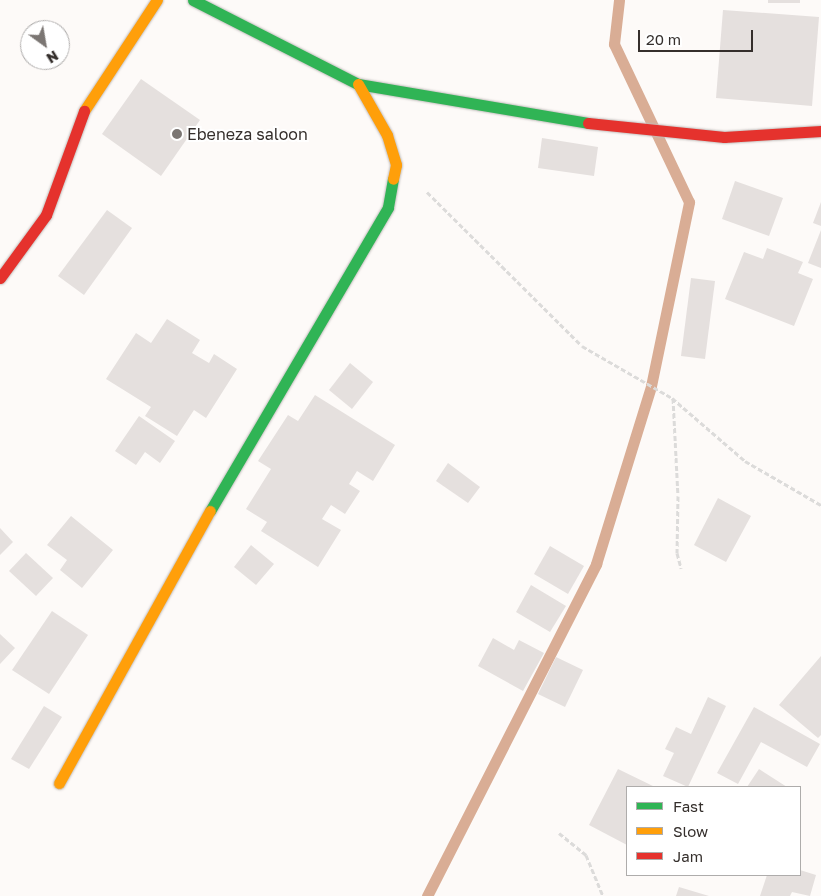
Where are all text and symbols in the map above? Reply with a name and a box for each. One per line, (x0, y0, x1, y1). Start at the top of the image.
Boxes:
north arrow (20, 20, 70, 70)
scale bar (641, 20, 756, 52)
text: 20 m (646, 30, 681, 48)
text: N (44, 47, 62, 67)
place label: Ebeneza saloon (187, 124, 308, 144)
marker: Ebeneza saloon (171, 128, 183, 140)
legend (626, 786, 801, 876)
text: Fast (673, 797, 704, 815)
text: Slow (673, 822, 708, 840)
text: Jam (673, 847, 703, 865)

